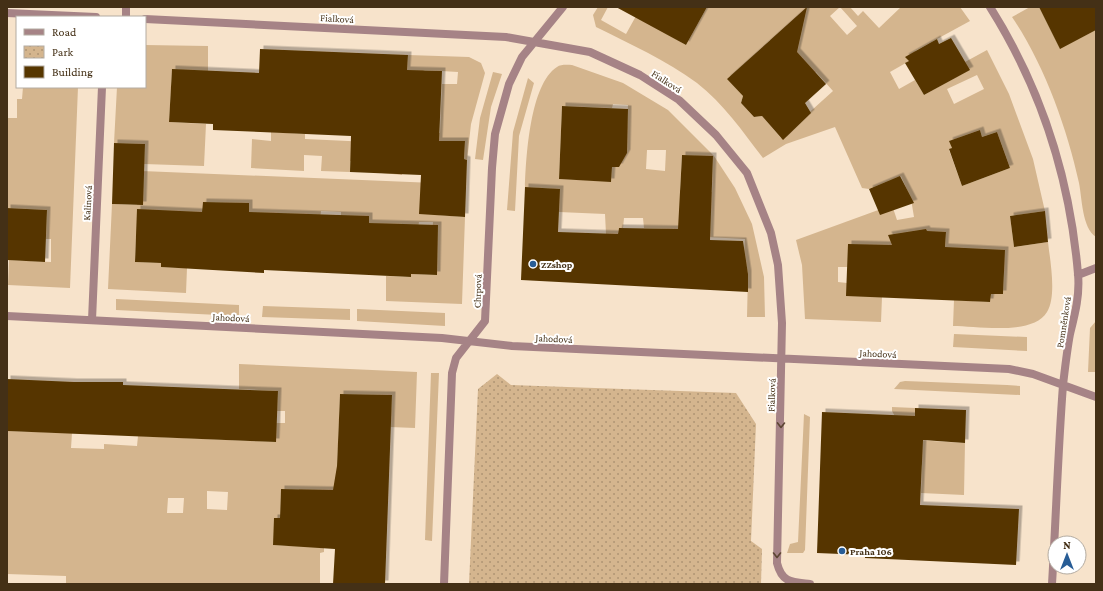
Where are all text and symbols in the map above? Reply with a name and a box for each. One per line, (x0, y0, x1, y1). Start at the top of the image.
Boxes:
street label: Fialková (320, 12, 354, 25)
legend (16, 16, 146, 88)
text: Road (52, 25, 77, 39)
text: Park (52, 45, 74, 59)
text: Building (52, 65, 93, 79)
street label: Fialková (650, 68, 684, 95)
street label: Kalinová (81, 185, 94, 221)
marker: ZZshop (528, 259, 538, 269)
place label: ZZshop (541, 259, 573, 270)
street label: Chrpová (471, 273, 484, 308)
street label: Pomněnková (1054, 295, 1073, 349)
street label: Jahodová (211, 311, 250, 324)
street label: Jahodová (534, 332, 573, 345)
street label: Jahodová (858, 347, 897, 360)
street label: Fialková (765, 378, 778, 412)
one-way arrow (776, 422, 785, 428)
north arrow (1047, 535, 1087, 575)
text: N (1063, 539, 1071, 551)
marker: Praha 106 (837, 546, 847, 556)
place label: Praha 106 (850, 546, 892, 557)
one-way arrow (773, 552, 781, 558)

